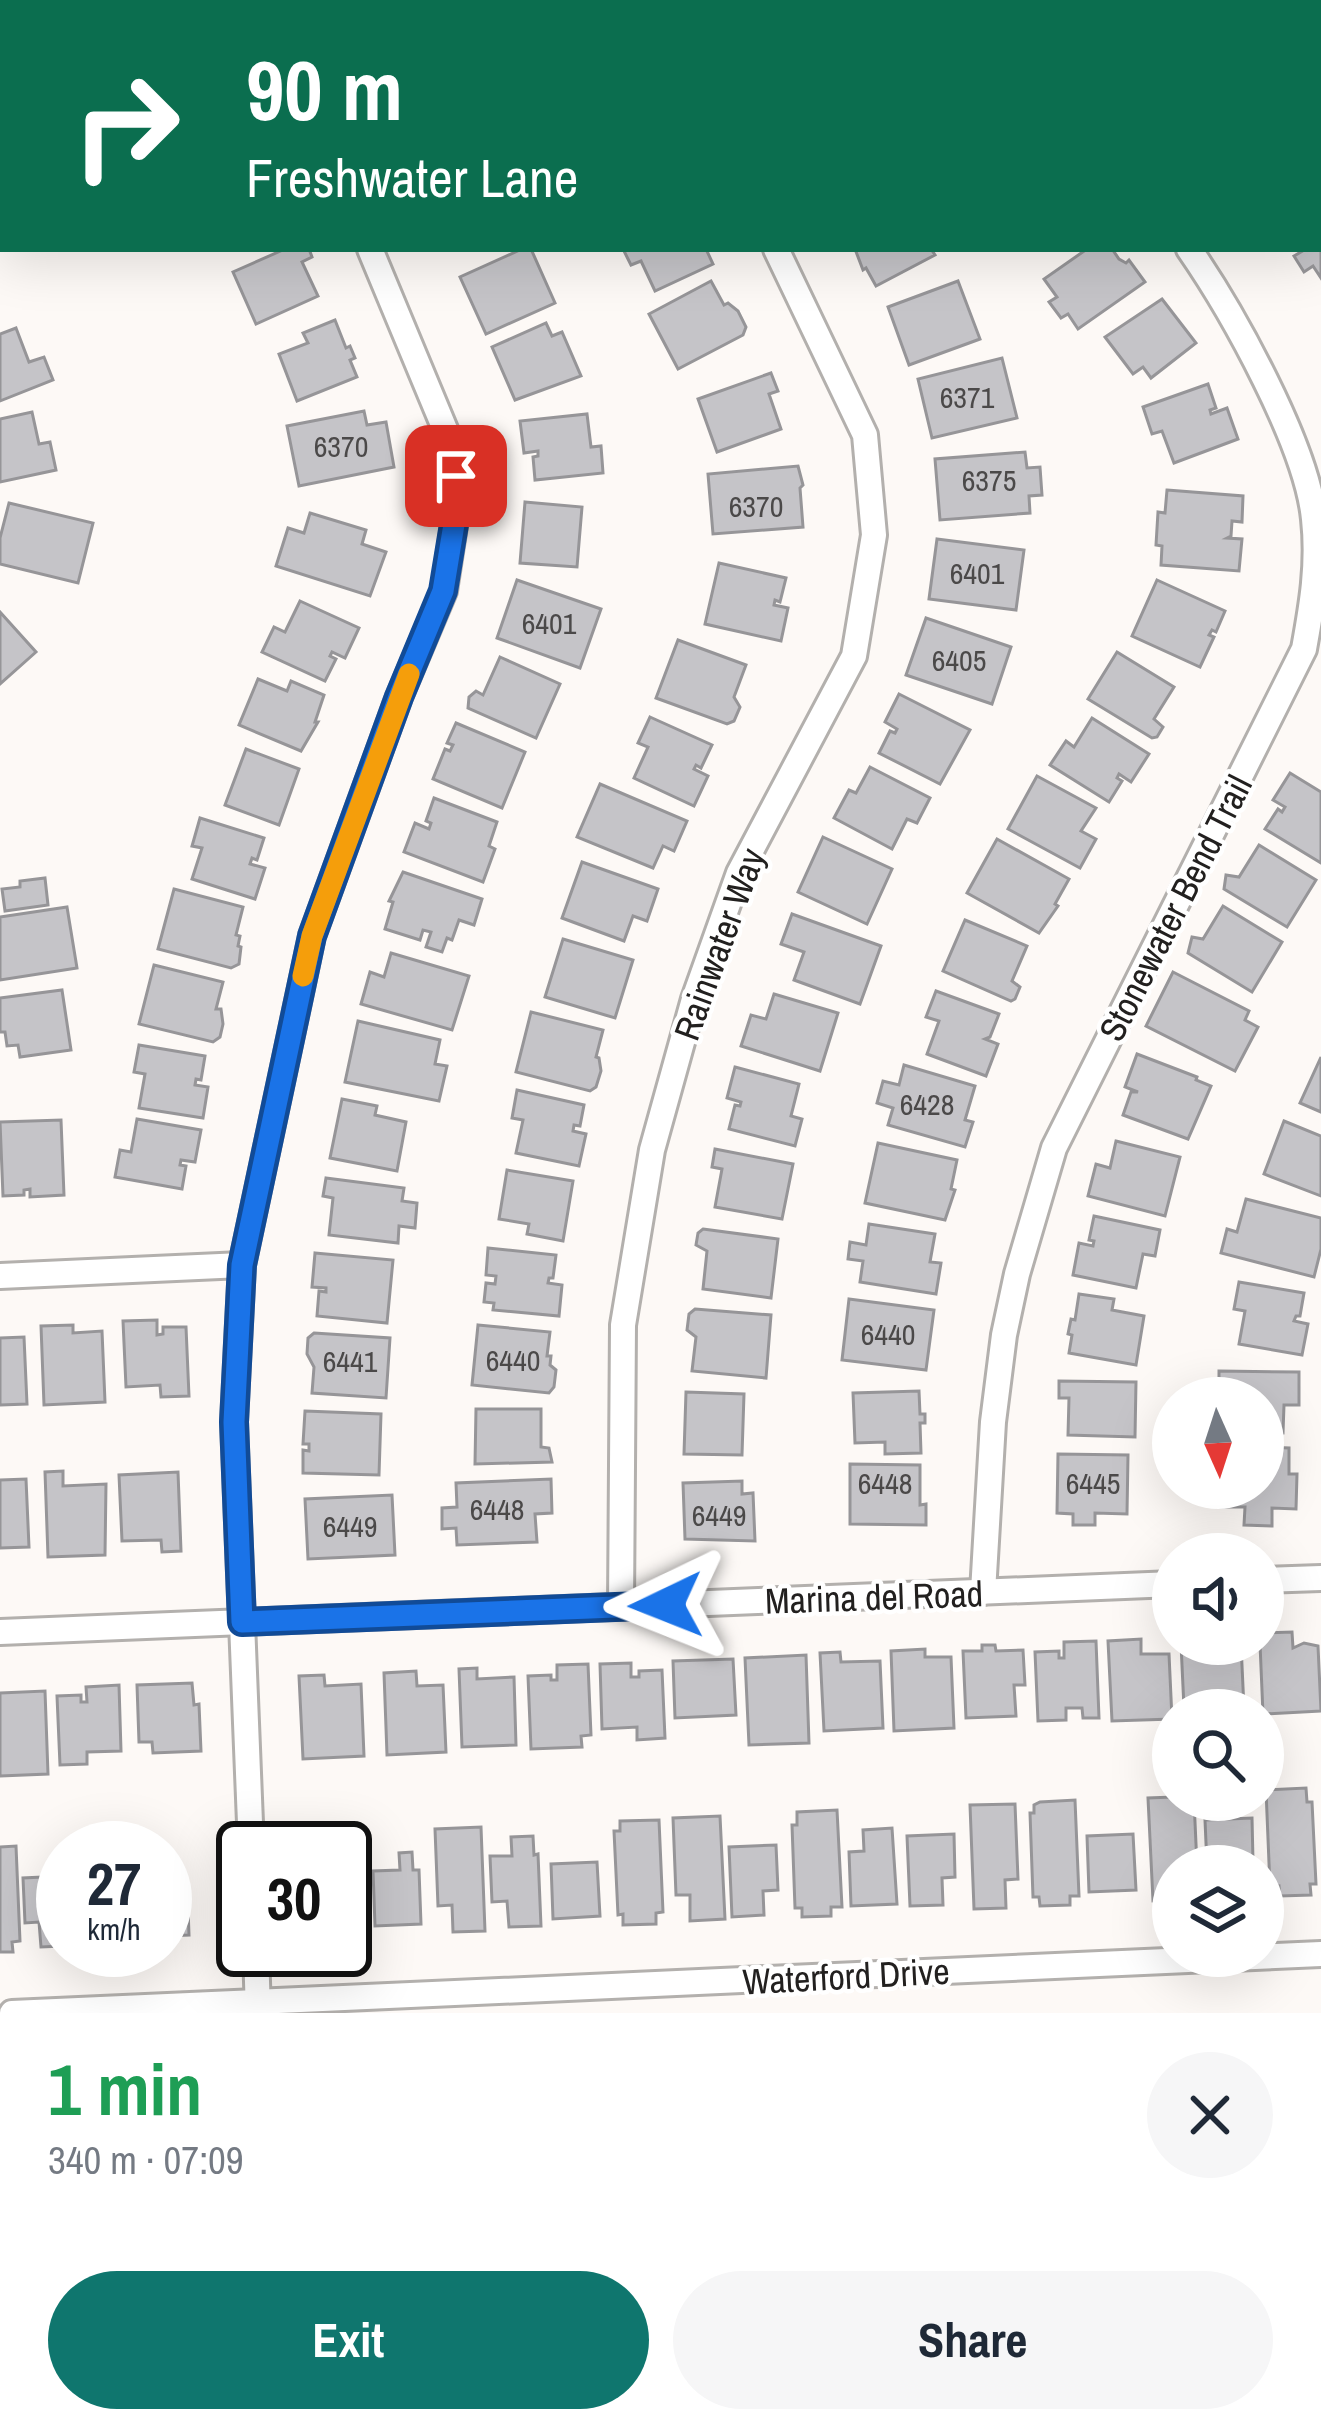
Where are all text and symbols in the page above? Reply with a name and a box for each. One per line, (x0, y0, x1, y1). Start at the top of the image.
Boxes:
text: 90 m (246, 33, 403, 146)
icon: right (48, 48, 204, 204)
text: Freshwater Lane (246, 141, 578, 214)
house number: 6371 (940, 377, 995, 417)
pin (405, 425, 507, 527)
house number: 6370 (314, 426, 368, 466)
icon: arrive (423, 443, 489, 509)
house number: 6375 (962, 460, 1016, 500)
house number: 6370 (729, 486, 783, 526)
house number: 6401 (950, 553, 1005, 593)
house number: 6401 (522, 603, 577, 643)
house number: 6405 (932, 640, 986, 680)
street label: Stonewater Bend Trail (1087, 767, 1263, 1049)
street label: Rainwater Way (662, 841, 776, 1047)
house number: 6428 (900, 1084, 954, 1124)
house number: 6440 (861, 1314, 915, 1354)
house number: 6440 (486, 1340, 540, 1380)
house number: 6441 (323, 1341, 378, 1381)
north arrow (1152, 1377, 1284, 1509)
map controls (1152, 1377, 1284, 1977)
house number: 6448 (858, 1463, 912, 1503)
house number: 6445 (1066, 1463, 1120, 1503)
house number: 6448 (470, 1489, 524, 1529)
house number: 6449 (692, 1495, 746, 1535)
house number: 6449 (323, 1506, 377, 1546)
button: sound (1152, 1533, 1284, 1665)
position arrow (603, 1542, 729, 1668)
street label: Marina del Road (764, 1569, 984, 1625)
button: search (1152, 1689, 1284, 1821)
speed limit sign: 30 (216, 1821, 372, 1977)
text: 27 (87, 1843, 141, 1924)
button: layers (1152, 1845, 1284, 1977)
text: km/h (87, 1909, 141, 1949)
street label: Waterford Drive (741, 1947, 951, 2005)
text: 1 min (48, 2040, 202, 2137)
button: close (1147, 2052, 1273, 2178)
text: 340 m · 07:09 (48, 2134, 244, 2186)
button: Exit (48, 2271, 649, 2409)
button: Share (673, 2271, 1273, 2409)

